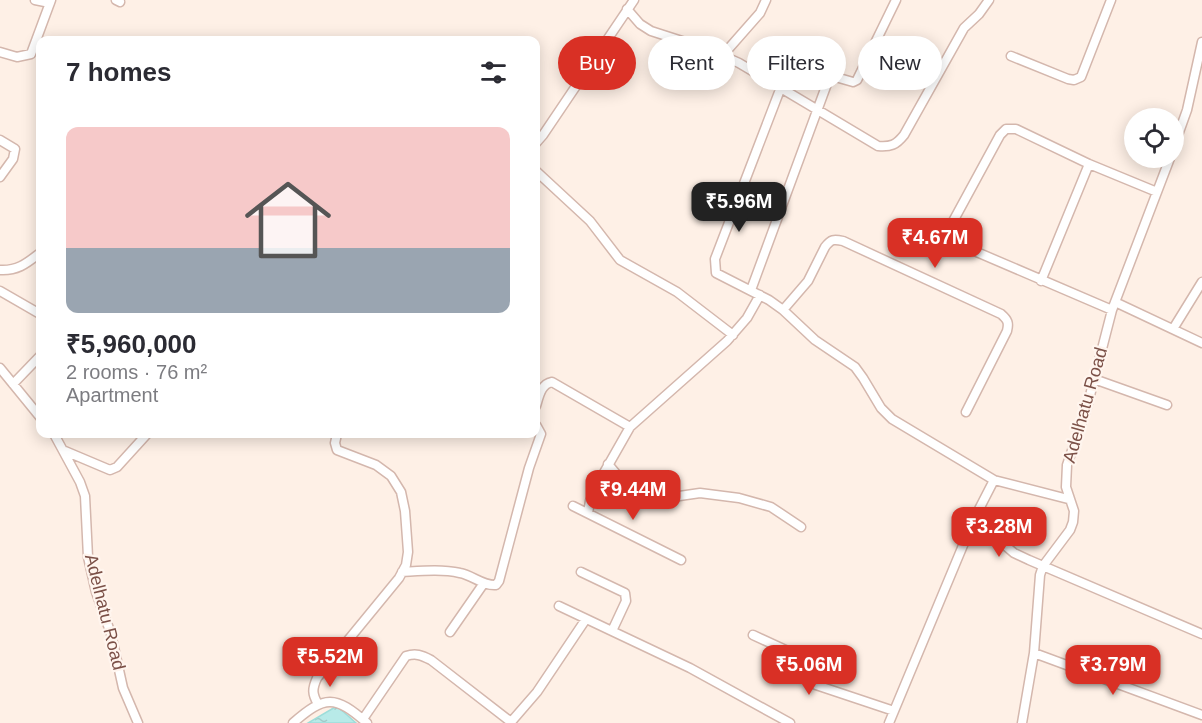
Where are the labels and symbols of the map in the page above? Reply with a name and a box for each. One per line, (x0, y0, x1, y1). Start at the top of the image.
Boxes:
pin: ₹5.96M (690, 182, 788, 233)
pin: ₹4.67M (886, 218, 984, 269)
street label: Adelhatu Road (1059, 345, 1111, 465)
pin: ₹9.44M (584, 470, 682, 521)
pin: ₹3.28M (950, 507, 1048, 558)
street label: Adelhatu Road (81, 552, 129, 672)
pin: ₹5.52M (281, 637, 379, 688)
pin: ₹5.06M (760, 645, 858, 696)
pin: ₹3.79M (1064, 645, 1162, 696)

